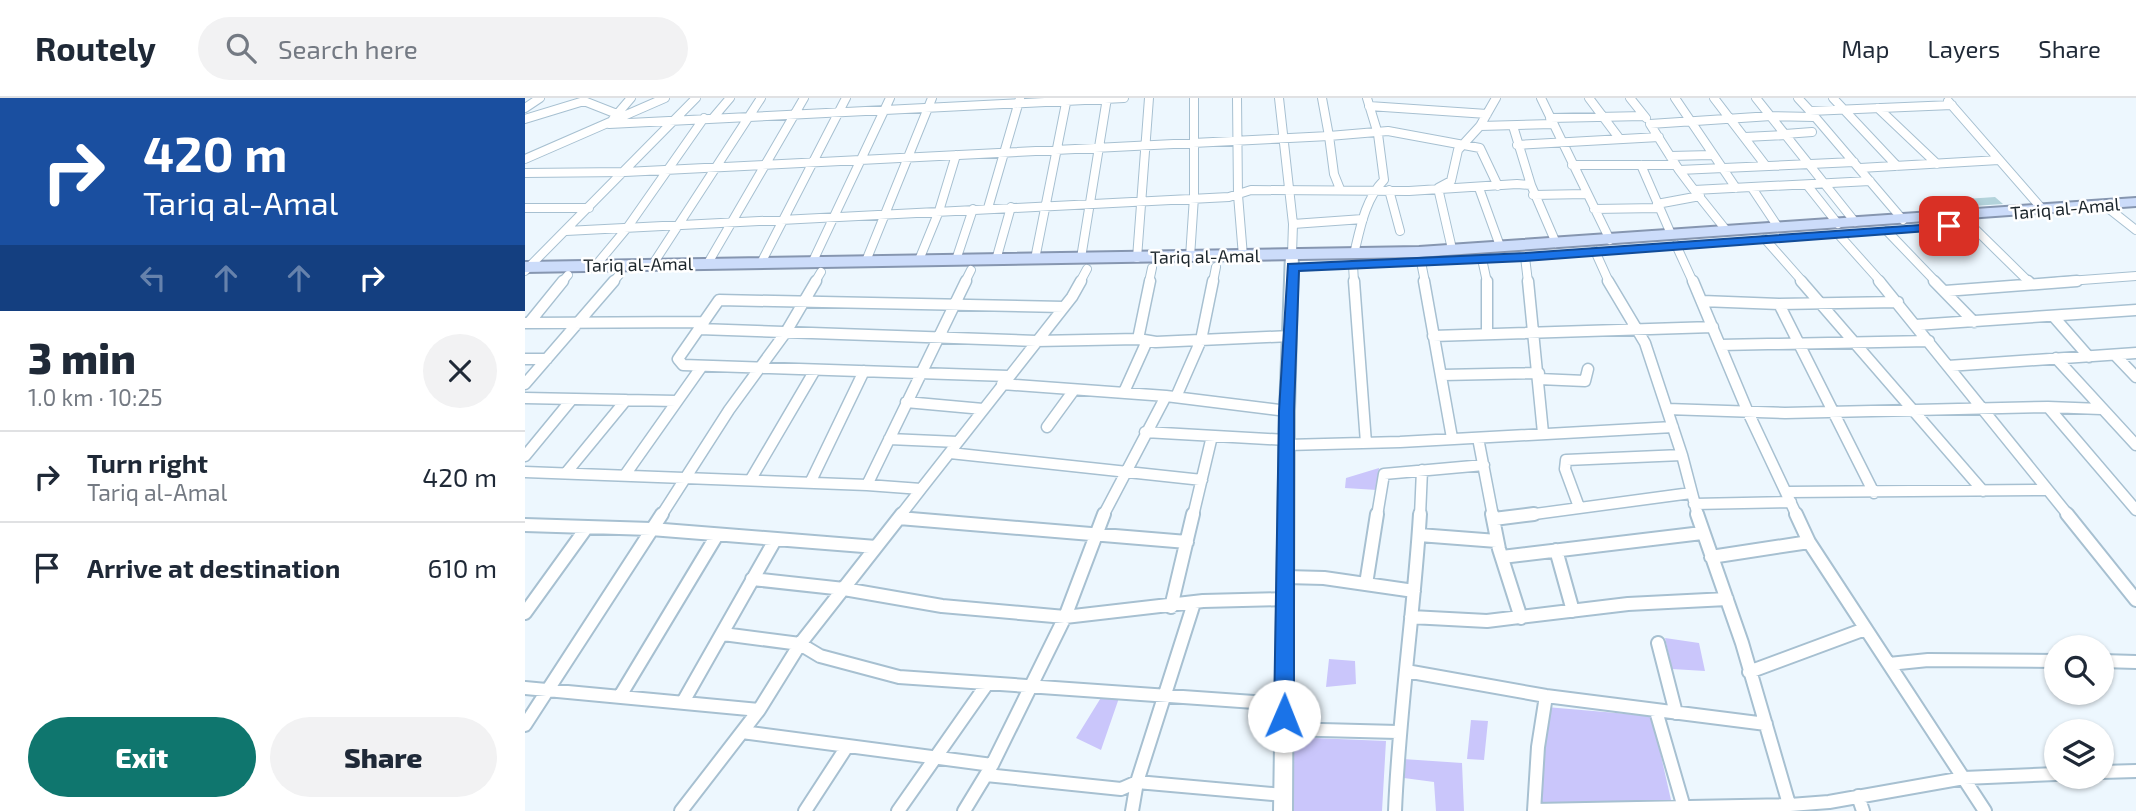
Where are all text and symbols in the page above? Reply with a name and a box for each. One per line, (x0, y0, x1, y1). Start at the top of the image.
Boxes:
search box (198, 17, 688, 80)
text: Routely (35, 28, 156, 68)
icon: search (222, 29, 260, 67)
text: Search here (278, 33, 418, 64)
text: Map (1841, 34, 1889, 63)
text: Layers (1927, 34, 2000, 63)
text: Share (2038, 34, 2101, 63)
text: 420 m (143, 123, 287, 182)
icon: right (28, 126, 119, 217)
text: Tariq al-Amal (143, 183, 338, 221)
street label: Tariq al-Amal (2009, 192, 2121, 224)
pin (1919, 196, 1979, 256)
icon: arrive (1930, 207, 1968, 245)
street label: Tariq al-Amal (1150, 244, 1261, 268)
street label: Tariq al-Amal (583, 252, 694, 276)
icon: left (134, 259, 172, 297)
icon: ahead (207, 259, 245, 297)
icon: ahead (280, 259, 318, 297)
icon: right (353, 259, 391, 297)
text: 3 min (28, 332, 136, 382)
button: close (423, 334, 497, 408)
text: 1.0 km · 10:25 (28, 383, 163, 411)
text: Turn right (87, 447, 208, 478)
icon: right (28, 458, 66, 496)
text: 420 m (422, 461, 497, 492)
text: Tariq al-Amal (87, 478, 227, 506)
icon: arrive (28, 549, 66, 587)
text: Arrive at destination (87, 552, 340, 583)
text: 610 m (428, 552, 497, 583)
map controls (2044, 635, 2114, 789)
button: search (2044, 635, 2114, 705)
position arrow (1247, 679, 1321, 753)
button: Exit (28, 717, 256, 797)
button: Share (270, 717, 497, 797)
button: layers (2044, 719, 2114, 789)

